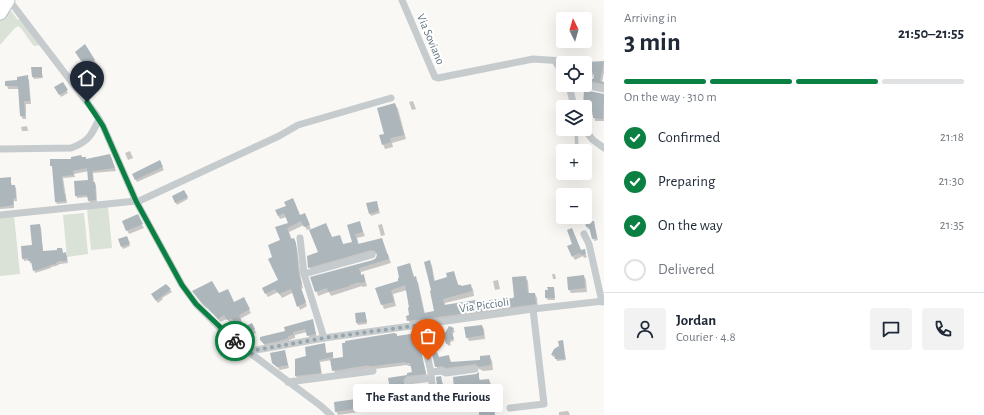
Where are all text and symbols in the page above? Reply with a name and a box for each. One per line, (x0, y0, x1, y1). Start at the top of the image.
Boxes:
street label: Via Soviano (415, 12, 447, 66)
north arrow (556, 12, 592, 48)
map controls (556, 12, 592, 224)
text: Arriving in (624, 12, 677, 25)
text: 21:50–21:55 (898, 26, 964, 41)
text: 3 min (624, 29, 681, 55)
button: locate (556, 56, 592, 92)
pin (70, 61, 104, 102)
icon: home (76, 67, 98, 89)
text: On the way · 310 m (624, 91, 717, 104)
button: layers (556, 100, 592, 136)
icon: check (624, 127, 646, 149)
text: Confirmed (658, 130, 720, 145)
text: 21:18 (940, 131, 964, 144)
button: + (556, 144, 592, 180)
icon: check (624, 171, 646, 193)
text: Preparing (658, 174, 715, 189)
text: 21:30 (938, 175, 964, 188)
button: − (556, 188, 592, 224)
icon: check (624, 215, 646, 237)
text: On the way (658, 218, 723, 233)
text: 21:35 (940, 219, 964, 232)
text: Delivered (658, 262, 715, 277)
street label: Via Piccioli (458, 296, 510, 314)
button: person (624, 308, 666, 350)
button: chat (870, 308, 912, 350)
button: phone (922, 308, 964, 350)
text: Jordan (676, 313, 716, 328)
pin (411, 319, 445, 360)
courier (215, 321, 255, 361)
icon: bag (417, 325, 439, 347)
icon: bike (224, 330, 246, 352)
text: Courier · 4.8 (676, 331, 736, 344)
callout: The Fast and the Furious (353, 384, 503, 412)
text: The Fast and the Furious (366, 391, 490, 404)

